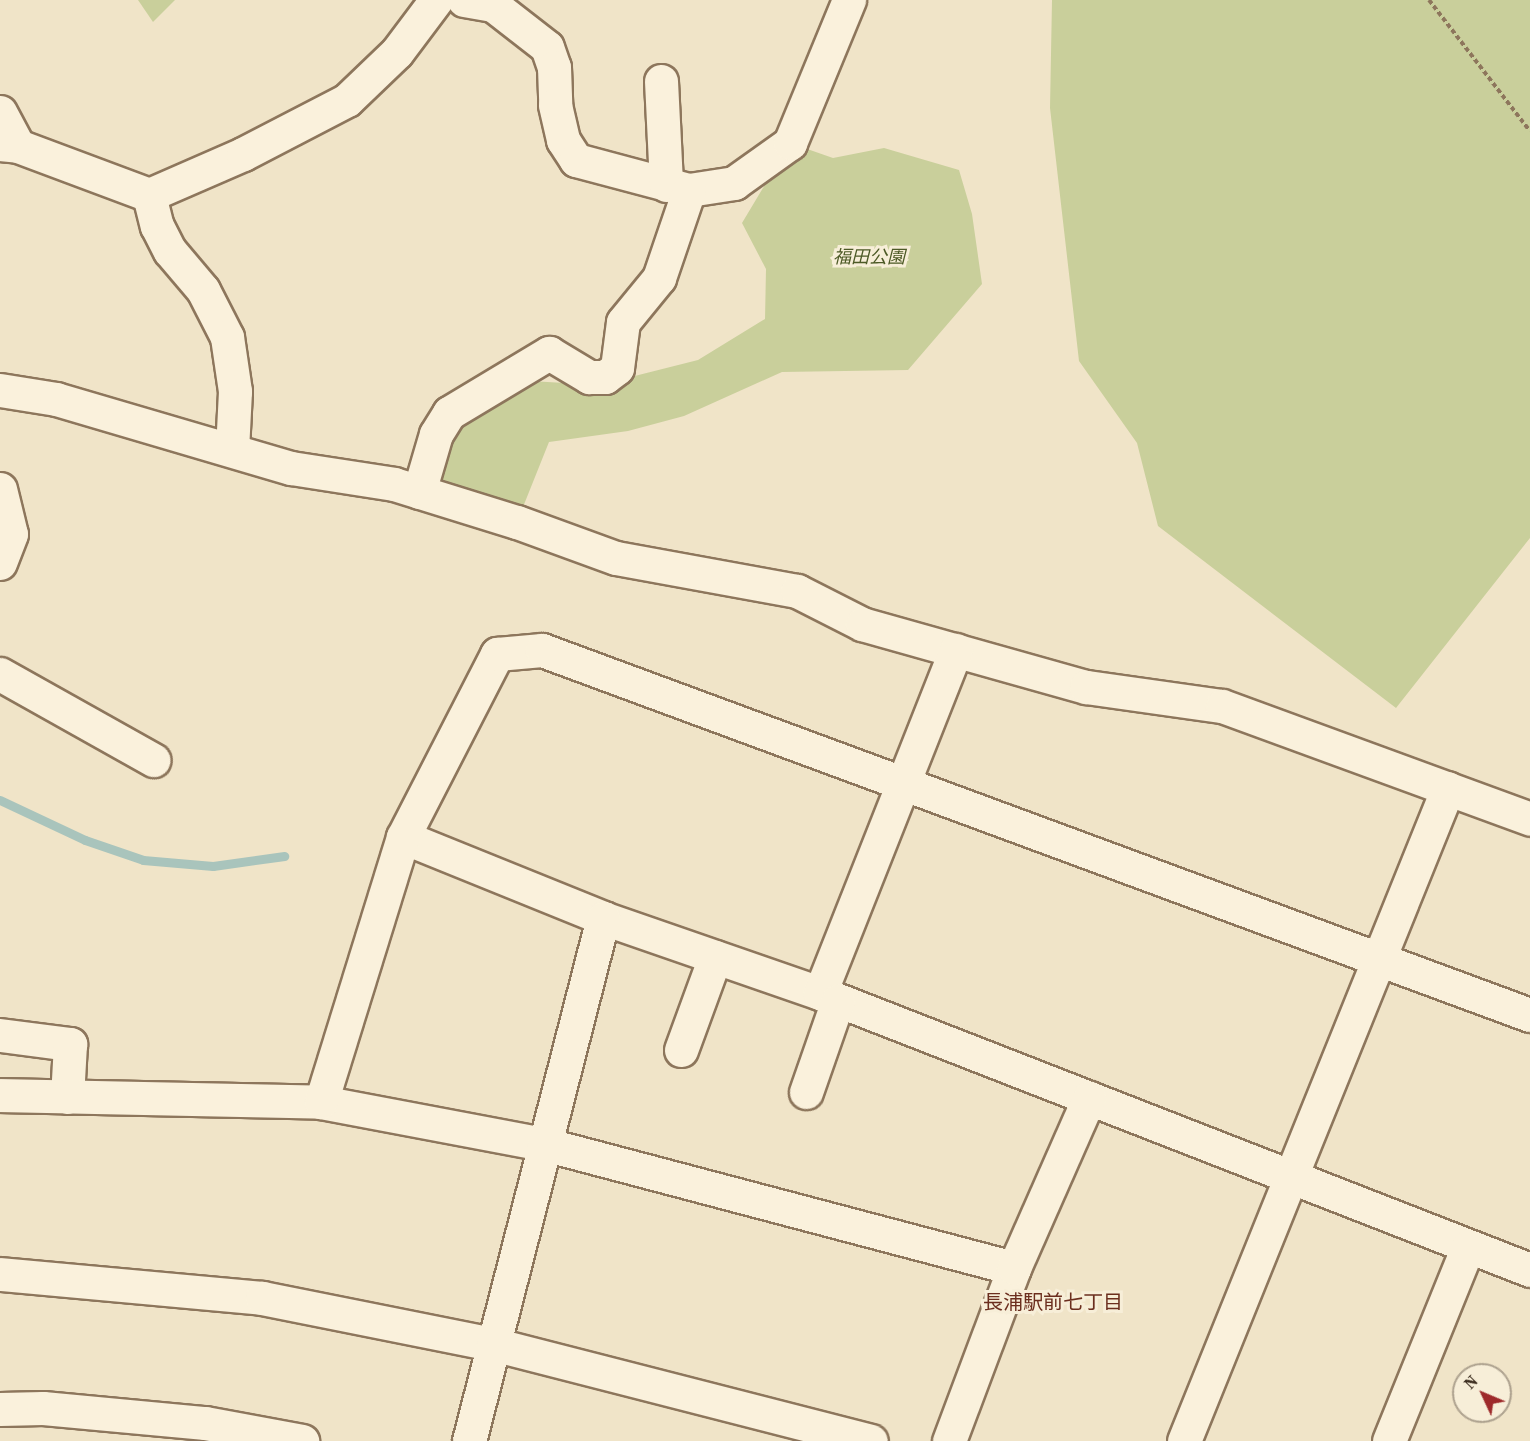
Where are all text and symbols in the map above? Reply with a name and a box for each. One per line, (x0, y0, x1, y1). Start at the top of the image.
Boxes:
park label: 福田公園 (833, 246, 905, 268)
district label: 長浦駅前七丁目 (983, 1290, 1123, 1314)
north arrow (1452, 1363, 1512, 1423)
text: N (1459, 1370, 1482, 1394)

